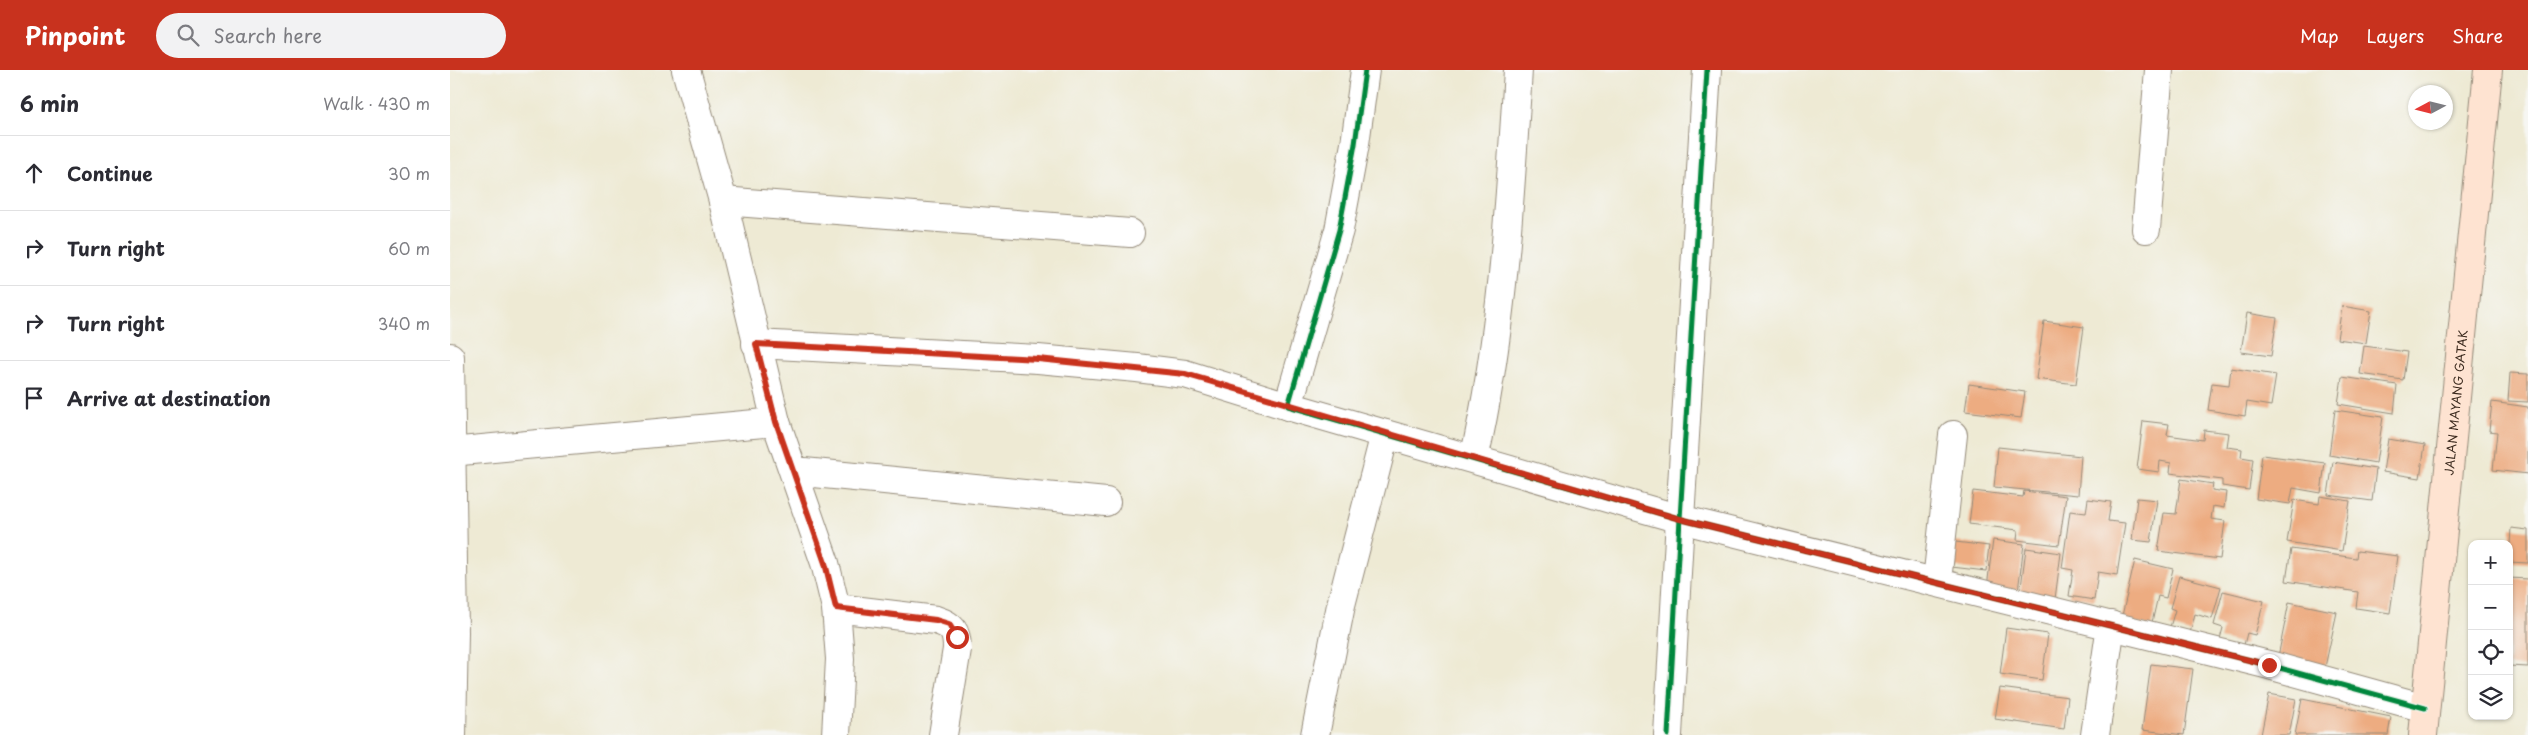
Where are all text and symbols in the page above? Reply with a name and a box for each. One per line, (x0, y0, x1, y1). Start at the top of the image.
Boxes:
search box (156, 13, 506, 58)
text: Pinpoint (25, 17, 126, 53)
icon: search (174, 21, 202, 49)
text: Search here (214, 21, 322, 49)
text: Map (2300, 22, 2339, 49)
text: Layers (2367, 22, 2424, 49)
text: Share (2452, 22, 2503, 49)
north arrow (2408, 85, 2453, 130)
text: 6 min (20, 87, 79, 119)
text: Walk · 430 m (323, 91, 430, 115)
icon: ahead (20, 159, 48, 187)
text: Continue (67, 159, 153, 187)
text: 30 m (388, 161, 430, 185)
icon: right (20, 234, 48, 262)
text: Turn right (67, 234, 165, 262)
text: 60 m (388, 236, 430, 260)
icon: right (20, 309, 48, 337)
text: Turn right (67, 309, 165, 337)
text: 340 m (378, 311, 430, 335)
street label: JALAN MAYANG GATAK (2439, 329, 2472, 476)
icon: arrive (20, 384, 48, 412)
text: Arrive at destination (67, 384, 271, 412)
map controls (2468, 540, 2513, 720)
button: + (2468, 540, 2513, 585)
button: − (2468, 585, 2513, 630)
route start (946, 626, 969, 649)
button: locate (2468, 630, 2513, 675)
route end (2258, 654, 2281, 677)
button: layers (2468, 675, 2513, 720)

